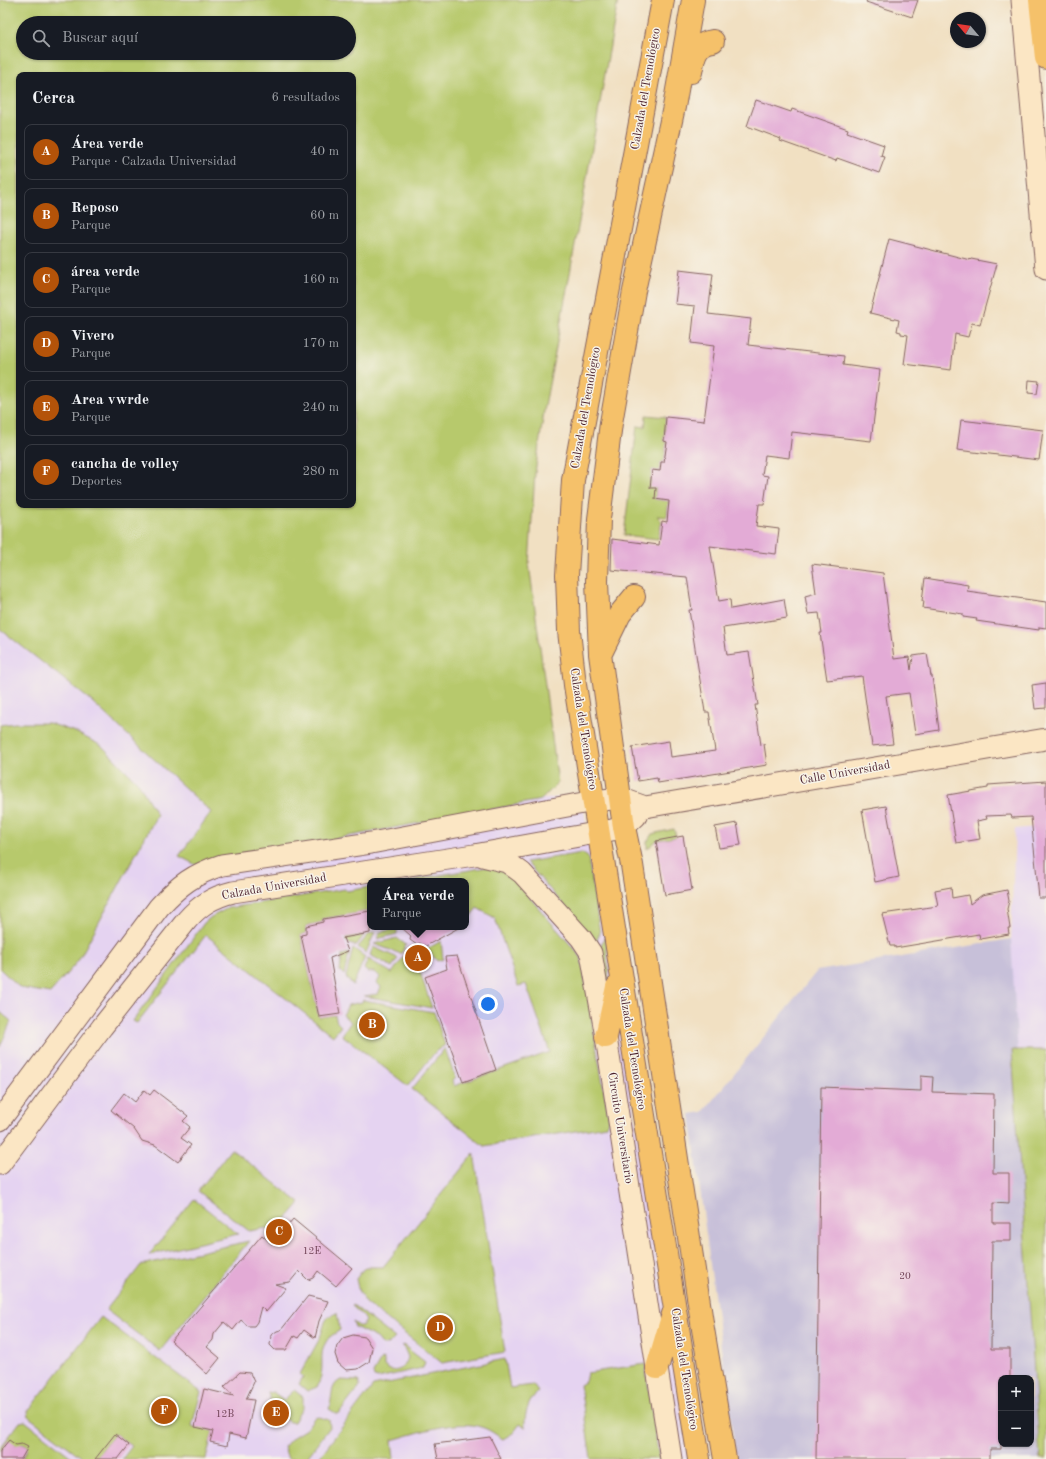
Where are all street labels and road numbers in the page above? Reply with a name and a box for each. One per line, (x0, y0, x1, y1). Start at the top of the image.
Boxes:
street label: Calzada del Tecnológico (629, 27, 663, 151)
street label: Calzada del Tecnológico (569, 346, 603, 470)
street label: Calzada del Tecnológico (567, 667, 599, 791)
street label: Calle Universidad (799, 759, 891, 787)
street label: Calzada Universidad (221, 872, 327, 902)
street label: Calzada del Tecnológico (616, 987, 648, 1111)
street label: Circuito Universitario (605, 1071, 635, 1185)
street label: Calzada del Tecnológico (668, 1307, 700, 1431)

